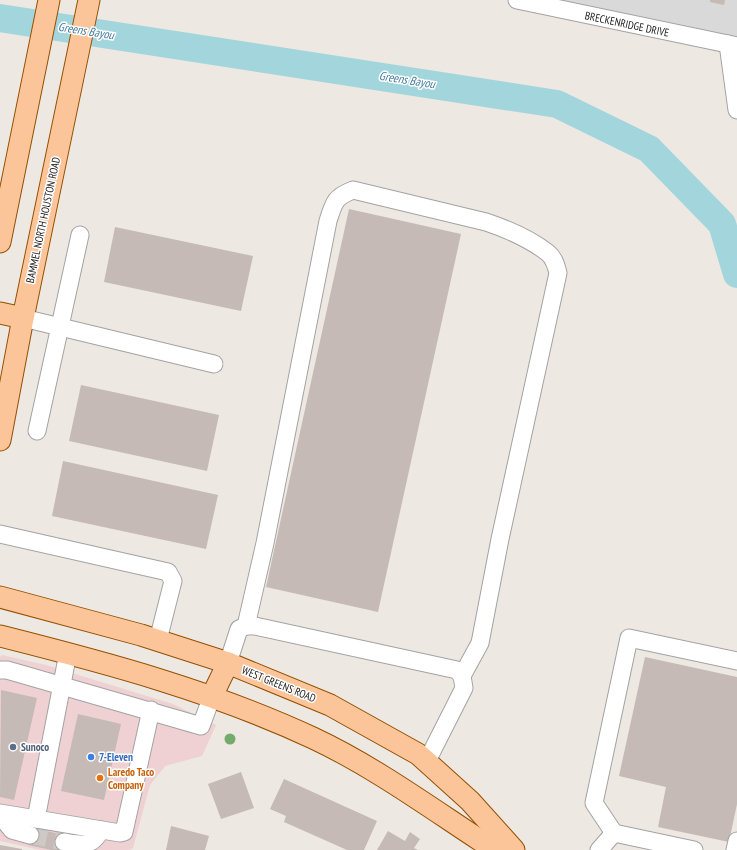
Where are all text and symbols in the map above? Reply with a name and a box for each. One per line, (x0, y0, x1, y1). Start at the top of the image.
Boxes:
street label: BRECKENRIDGE DRIVE (584, 8, 671, 40)
water label: Greens Bayou (57, 19, 116, 42)
water label: Greens Bayou (378, 68, 437, 91)
street label: BAMMEL NORTH HOUSTON ROAD (23, 156, 63, 284)
street label: WEST GREENS ROAD (240, 663, 318, 705)
place label: Sunoco (21, 740, 49, 754)
marker: Sunoco (8, 742, 18, 752)
place label: 7-Eleven (99, 750, 133, 764)
marker: 7-Eleven (86, 752, 96, 762)
place label: Laredo Taco Company (108, 765, 154, 792)
marker: Laredo Taco Company (95, 773, 105, 783)

